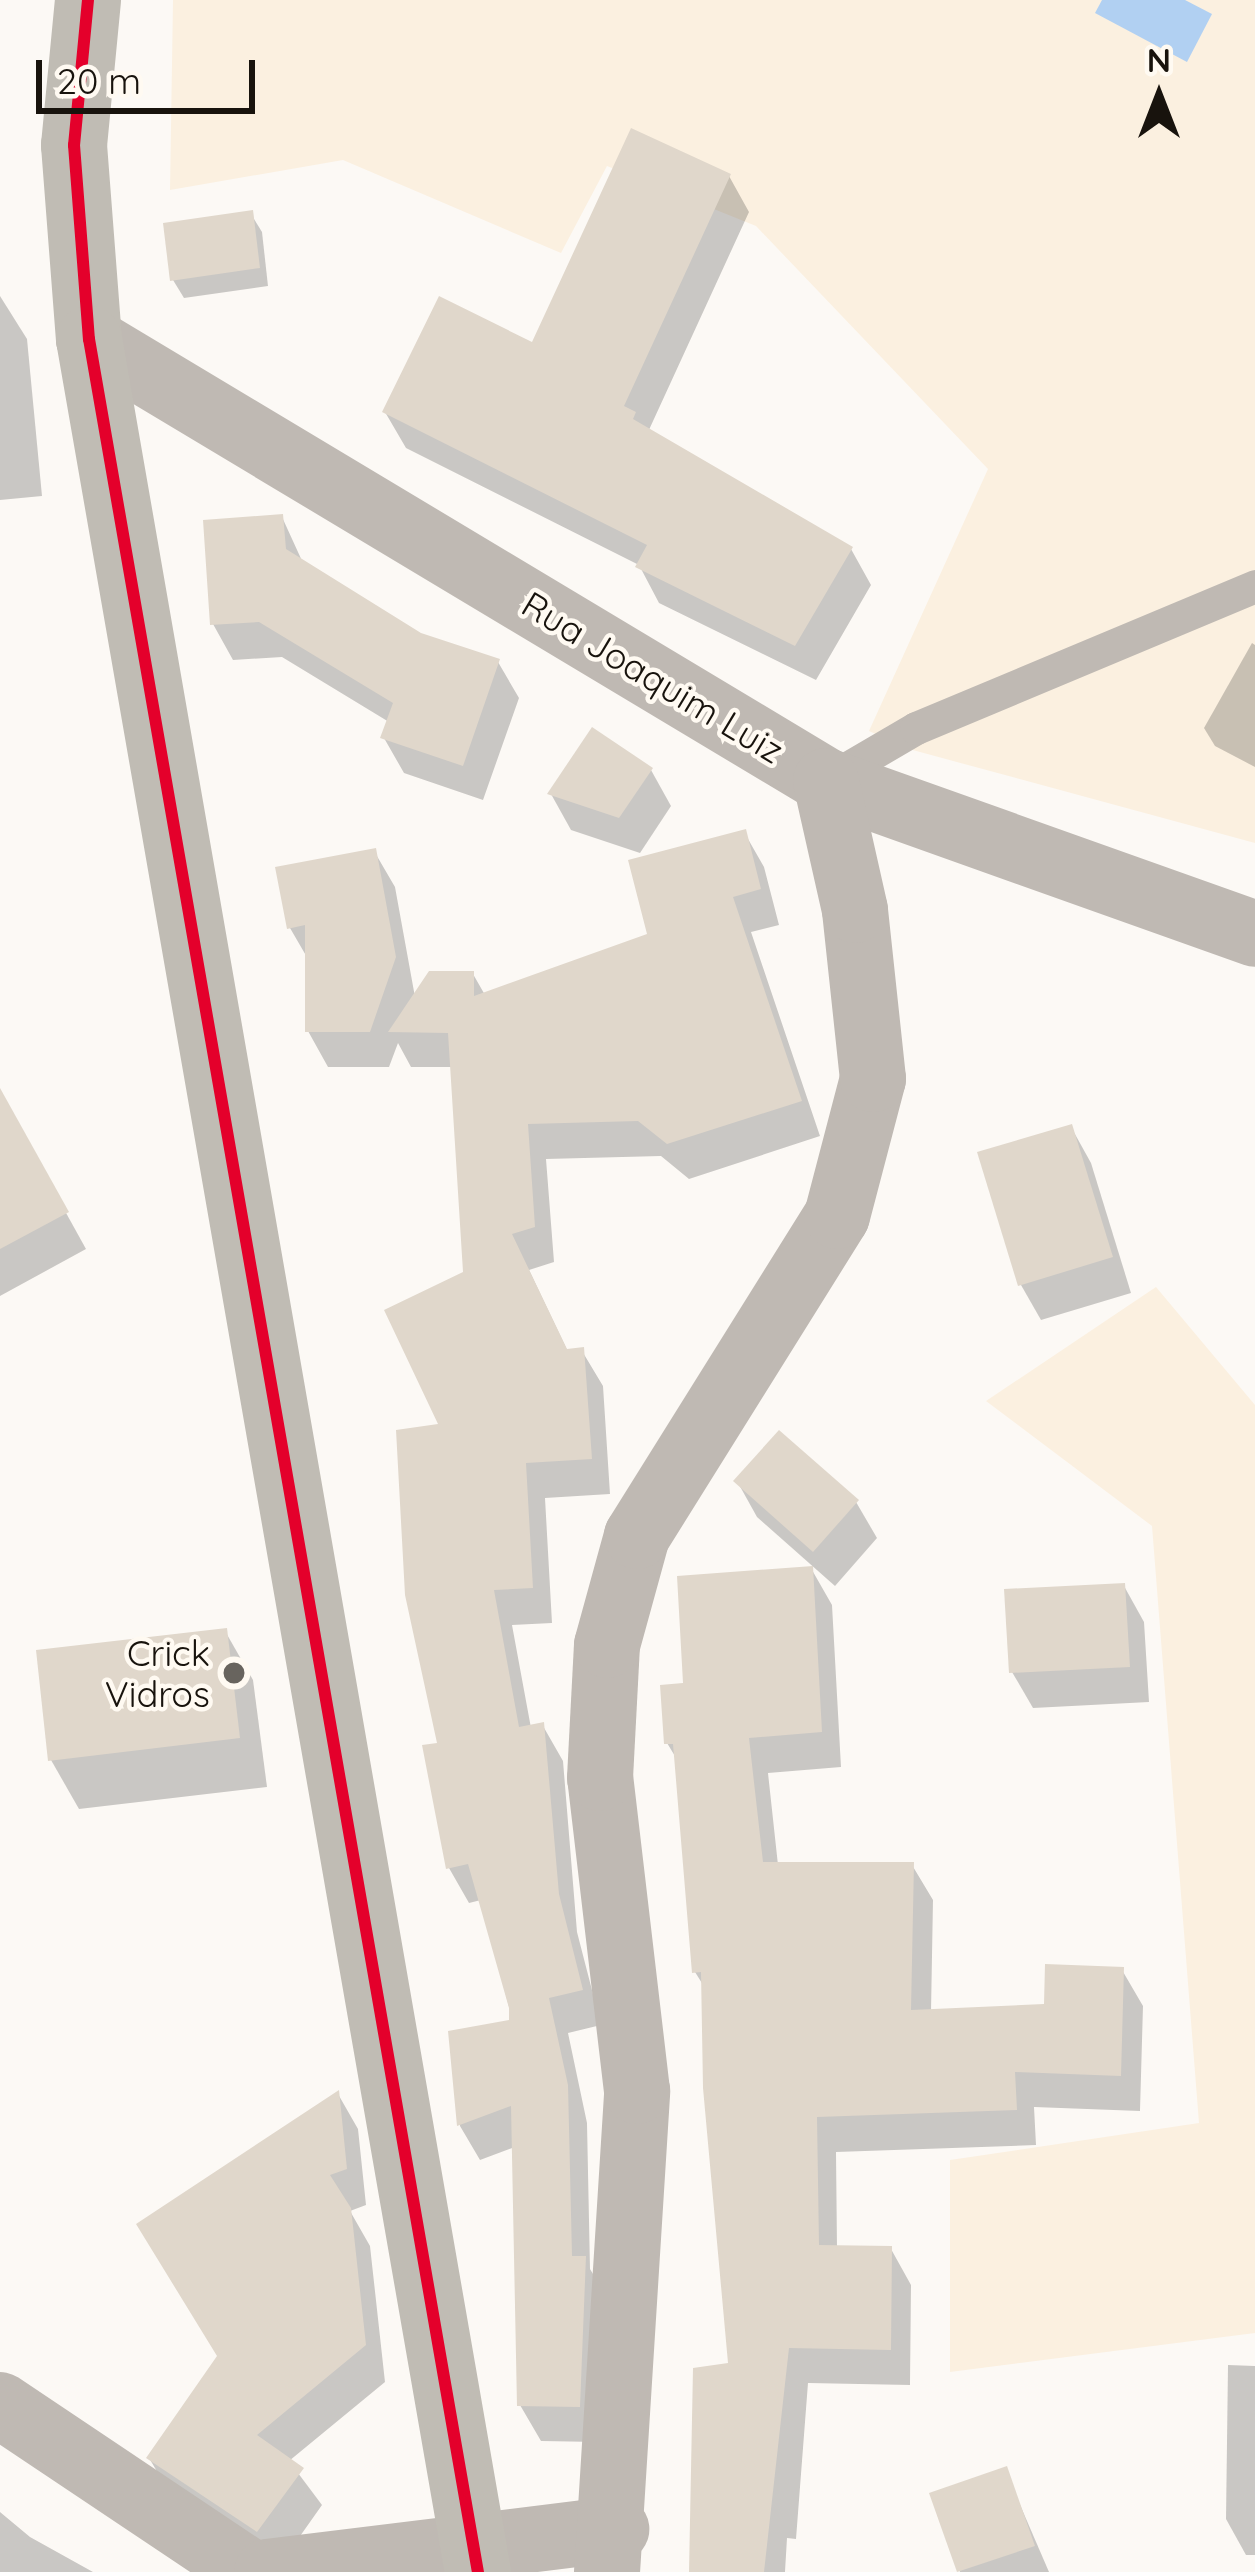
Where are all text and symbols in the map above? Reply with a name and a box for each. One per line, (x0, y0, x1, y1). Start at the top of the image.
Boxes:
scale bar (42, 36, 261, 110)
north arrow (1099, 36, 1219, 156)
text: N (1147, 39, 1171, 80)
text: 20 m (57, 58, 141, 103)
street label: Rua Joaquim Luiz (514, 582, 792, 772)
place label: Crick Vidros (105, 1630, 210, 1715)
marker: Crick Vidros (221, 1660, 247, 1686)

